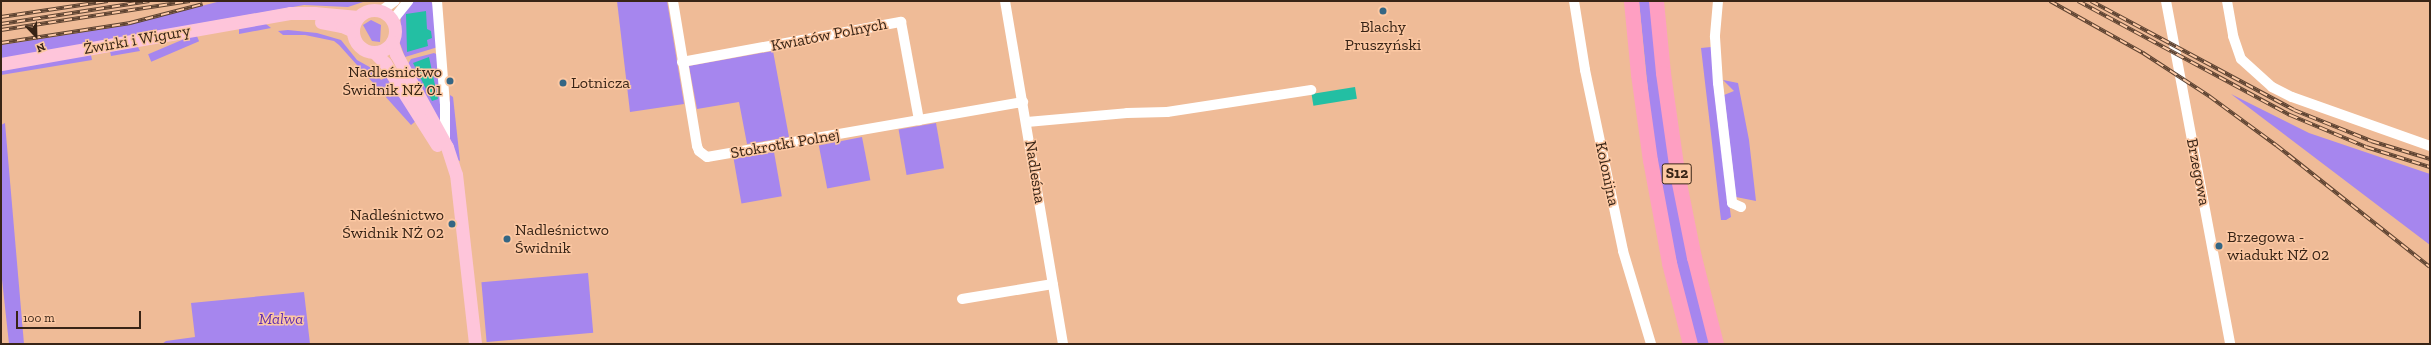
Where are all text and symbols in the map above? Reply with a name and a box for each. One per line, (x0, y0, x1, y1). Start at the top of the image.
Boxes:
marker: Blachy Pruszyński (1378, 6, 1388, 16)
street label: Kwiatów Polnych (769, 14, 889, 56)
north arrow (16, 16, 56, 56)
place label: Blachy Pruszyński (1345, 17, 1421, 55)
street label: Żwirki i Wigury (82, 21, 192, 59)
text: N (34, 40, 47, 55)
place label: Nadleśnictwo Świdnik NŻ 01 (342, 62, 442, 100)
place label: Lotnicza (571, 73, 630, 93)
marker: Nadleśnictwo Świdnik NŻ 01 (445, 76, 455, 86)
marker: Lotnicza (558, 78, 568, 88)
street label: Stokrotki Polnej (729, 125, 841, 163)
street label: Brzegowa (2182, 137, 2214, 207)
street label: Nadleśna (1021, 139, 1049, 205)
street label: Kolonijna (1591, 140, 1623, 208)
road number: S12 (1661, 161, 1693, 187)
place label: Nadleśnictwo Świdnik NŻ 02 (342, 205, 444, 243)
marker: Nadleśnictwo Świdnik NŻ 02 (447, 219, 457, 229)
place label: Nadleśnictwo Świdnik (515, 220, 609, 258)
place label: Brzegowa - wiadukt NŻ 02 (2227, 227, 2329, 265)
marker: Nadleśnictwo Świdnik (502, 234, 512, 244)
marker: Brzegowa - wiadukt NŻ 02 (2214, 241, 2224, 251)
scale bar (18, 303, 143, 329)
park label: Malwa (259, 309, 303, 329)
text: 100 m (23, 311, 55, 325)

